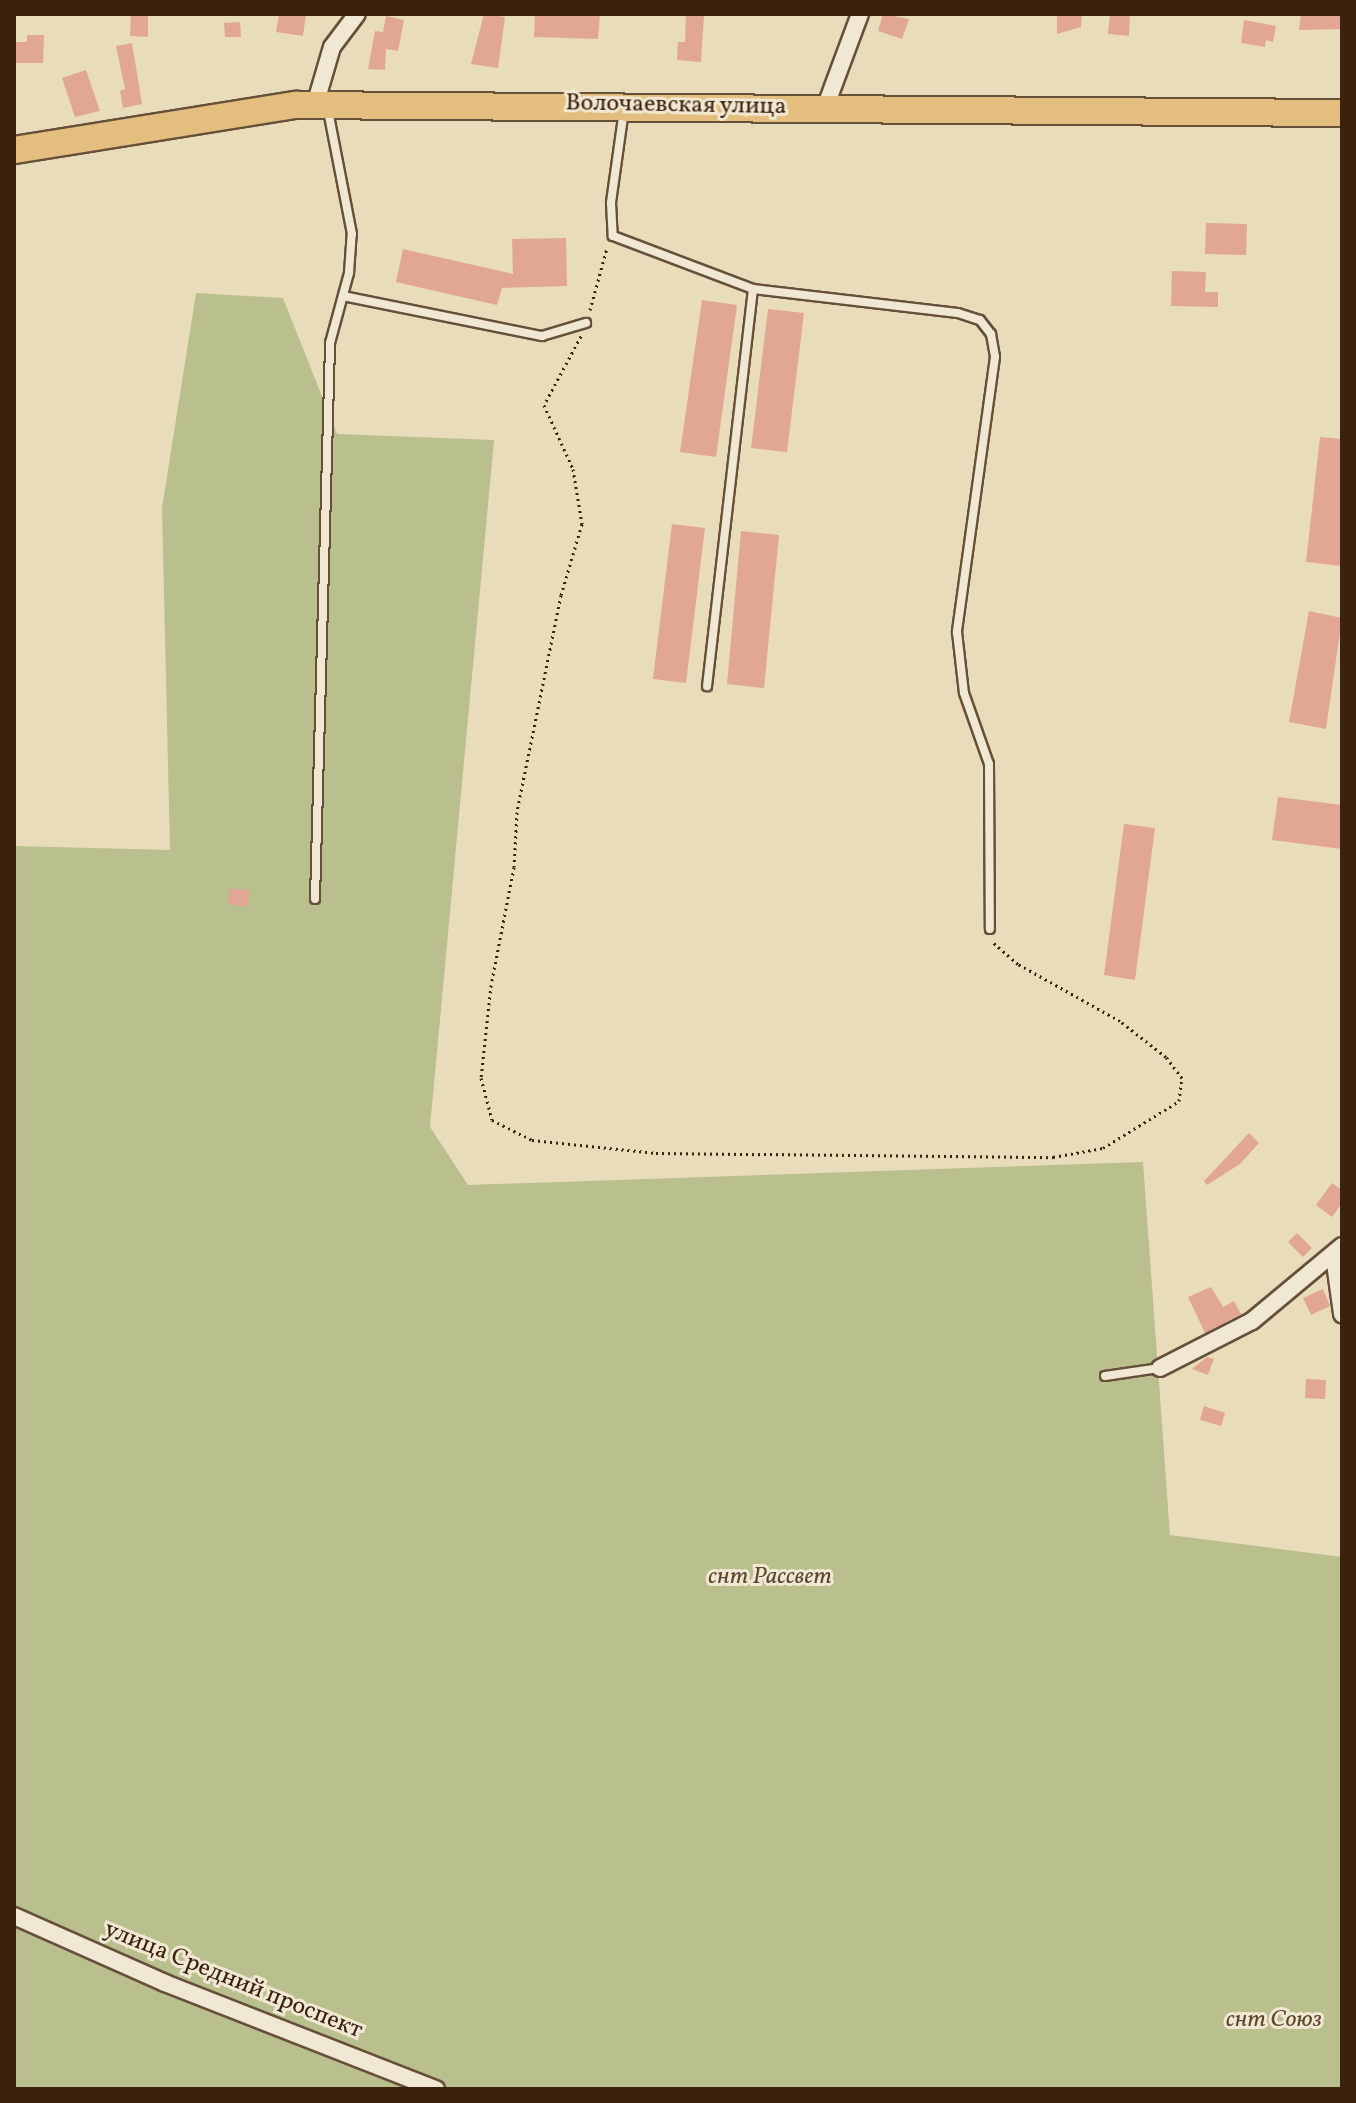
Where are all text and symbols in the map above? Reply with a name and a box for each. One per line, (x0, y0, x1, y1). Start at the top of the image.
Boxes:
street label: Волочаевская улица (565, 90, 787, 122)
park label: снт Рассвет (708, 1564, 832, 1592)
street label: улица Средний проспект (100, 1916, 366, 2046)
park label: снт Союз (1226, 2007, 1322, 2035)

